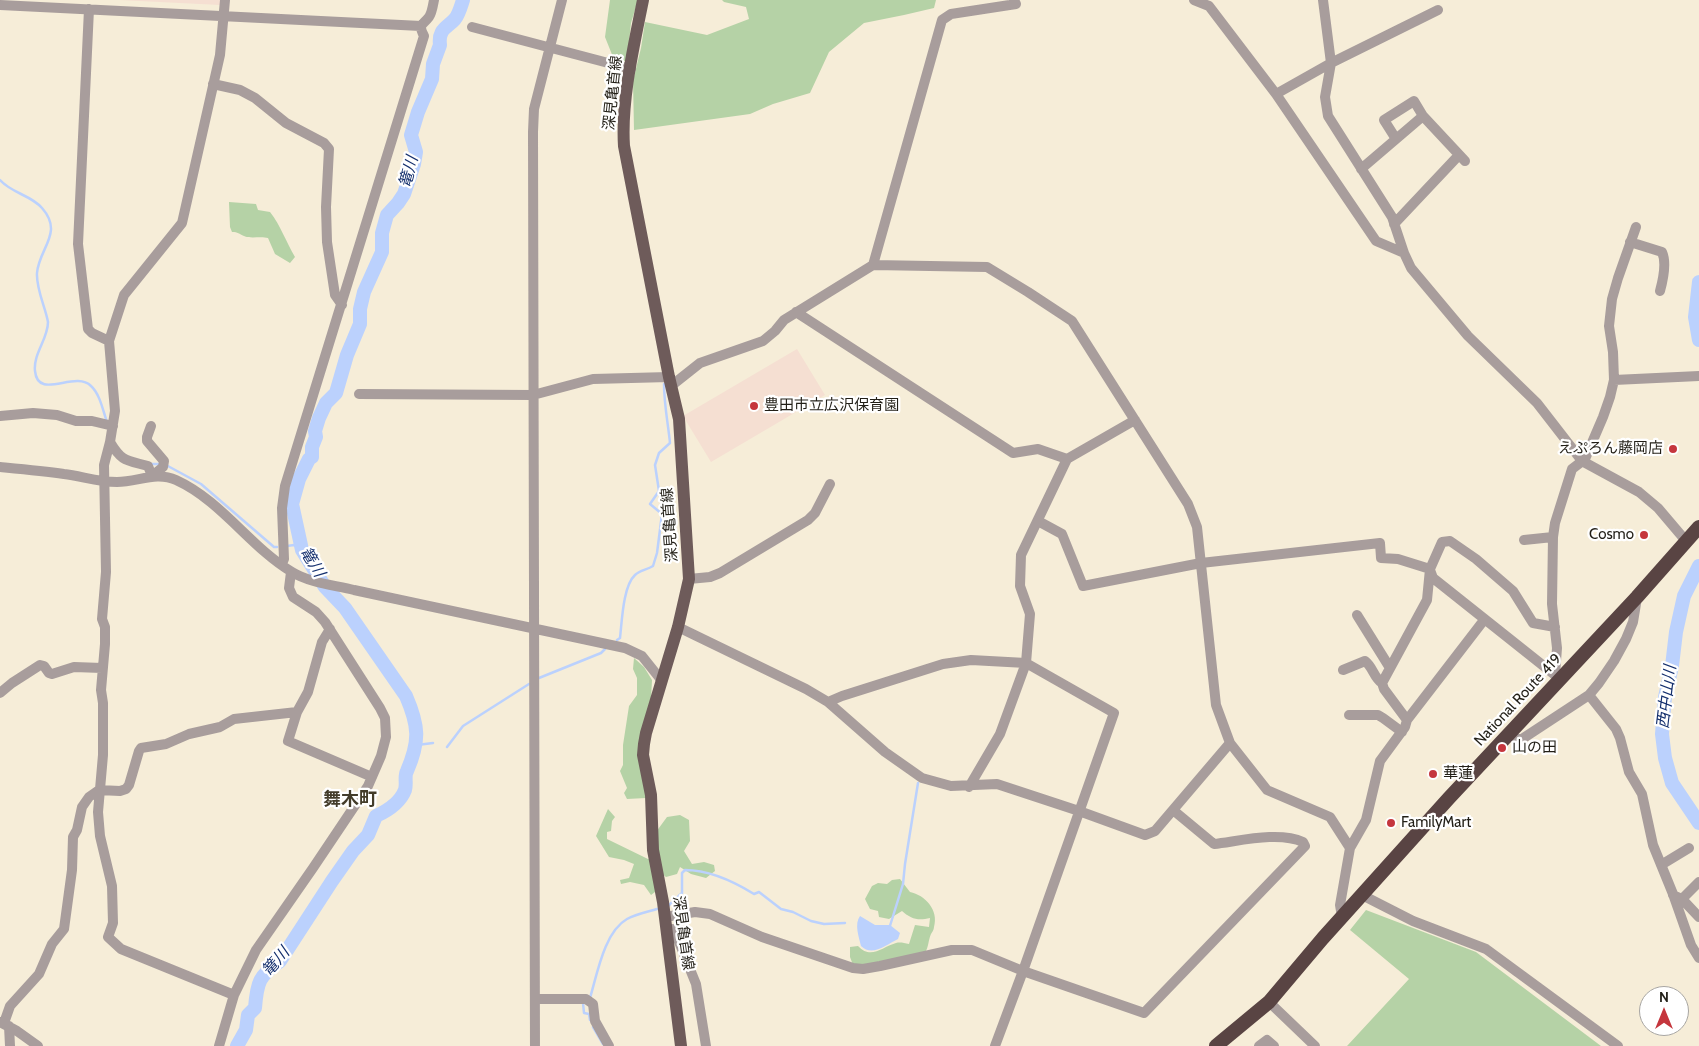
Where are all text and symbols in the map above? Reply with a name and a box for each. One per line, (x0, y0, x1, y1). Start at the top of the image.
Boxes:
street label: 深見亀首線 (600, 55, 626, 131)
water label: 篭川 (396, 154, 422, 190)
place label: 豊田市立広沢保育園 (764, 397, 899, 415)
marker: 豊田市立広沢保育園 (748, 400, 760, 412)
place label: えぷろん藤岡店 (1558, 440, 1663, 458)
marker: えぷろん藤岡店 (1667, 443, 1679, 455)
street label: 深見亀首線 (658, 487, 682, 563)
place label: Cosmo (1589, 526, 1634, 544)
marker: Cosmo (1638, 529, 1650, 541)
water label: 篭川 (296, 543, 328, 581)
street label: National Route 419 (1471, 650, 1565, 750)
water label: 西中山川 (1654, 664, 1680, 730)
place label: 山の田 (1512, 739, 1557, 757)
marker: 山の田 (1496, 742, 1508, 754)
place label: 華蓮 (1443, 765, 1473, 783)
marker: 華蓮 (1427, 768, 1439, 780)
district label: 舞木町 (323, 789, 377, 811)
place label: FamilyMart (1401, 814, 1471, 832)
marker: FamilyMart (1385, 817, 1397, 829)
street label: 深見亀首線 (669, 895, 697, 971)
water label: 篭川 (258, 944, 294, 980)
north arrow (1639, 986, 1689, 1036)
text: N (1659, 988, 1669, 1006)

